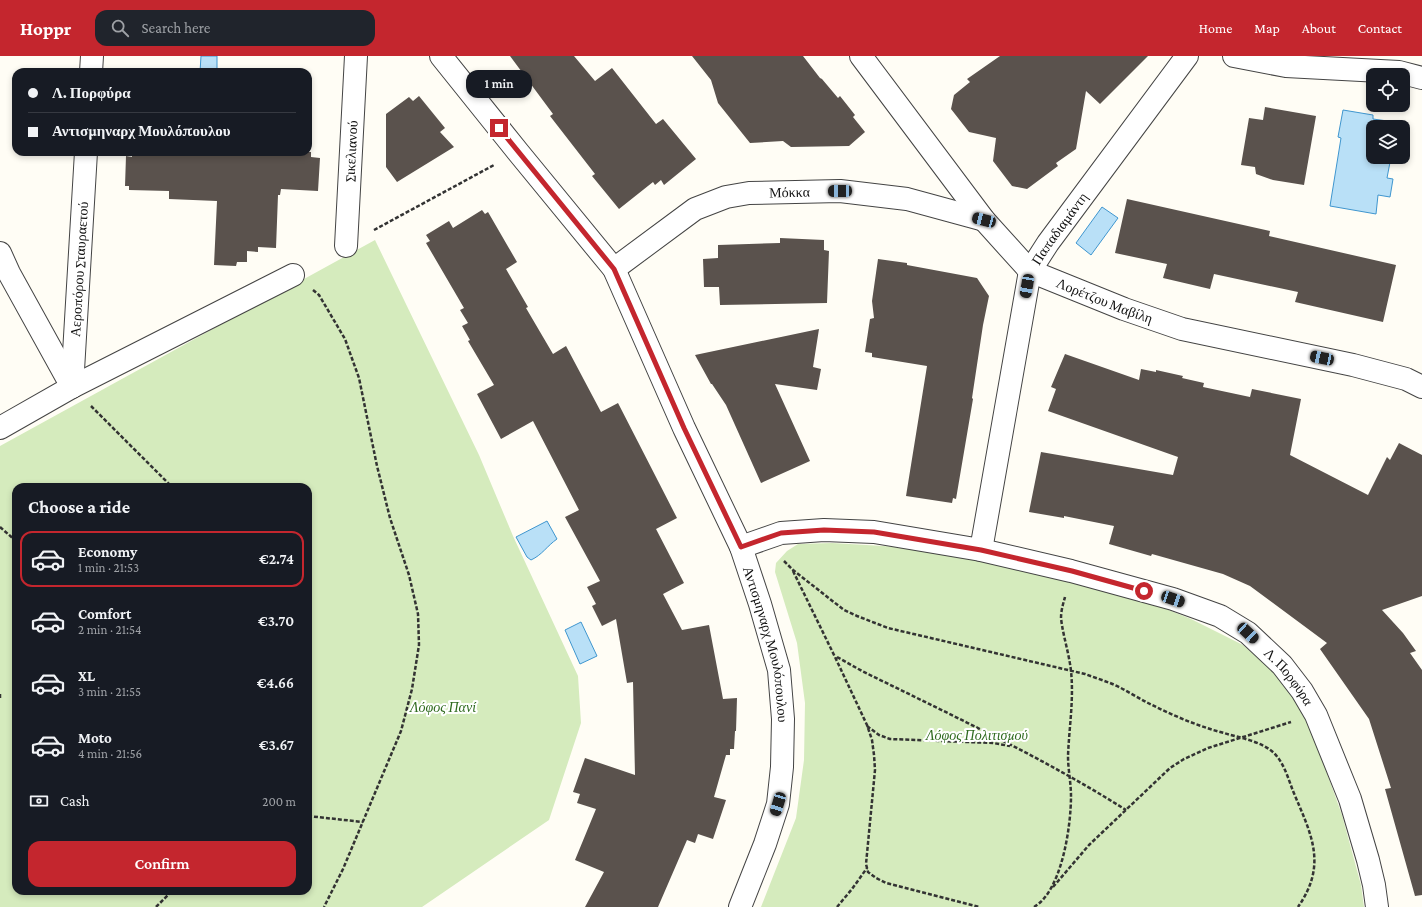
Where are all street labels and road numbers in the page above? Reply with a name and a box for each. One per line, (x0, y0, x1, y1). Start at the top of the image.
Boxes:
street label: Σικελιανού (341, 120, 361, 182)
street label: Μόκκα (769, 184, 811, 201)
street label: Παπαδιαμάντη (1028, 189, 1091, 268)
street label: Αεροπόρου Σταυραετού (67, 201, 91, 337)
street label: Λορέτζου Μαβίλη (1054, 275, 1155, 326)
street label: Αντισμηναρχ Μουλόπουλου (740, 564, 791, 723)
street label: Λ. Πορφύρα (1261, 645, 1317, 709)

